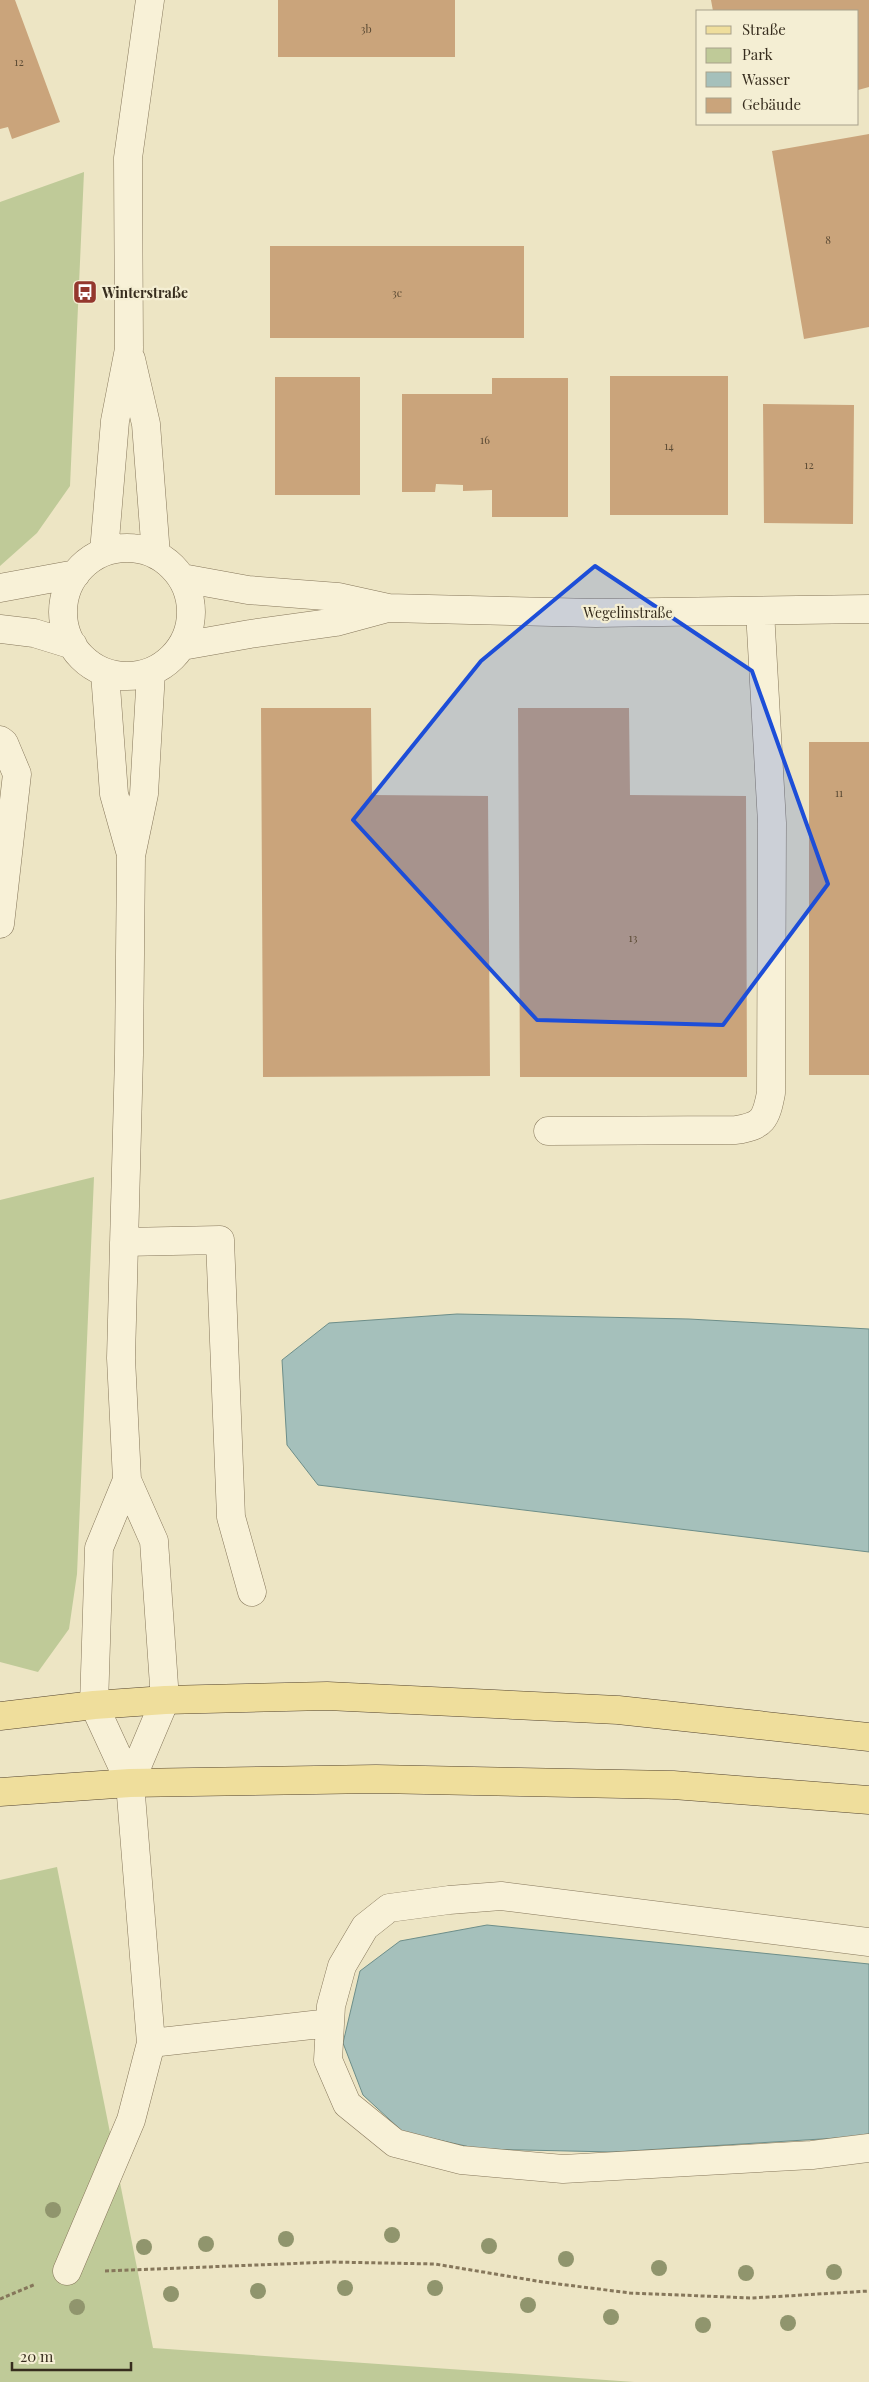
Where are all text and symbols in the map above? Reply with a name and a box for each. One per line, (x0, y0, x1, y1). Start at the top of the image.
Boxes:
legend (696, 10, 859, 125)
text: Straße (742, 19, 786, 39)
house number: 3b (360, 21, 372, 36)
text: Park (742, 44, 774, 64)
house number: 12 (14, 54, 24, 69)
text: Wasser (741, 69, 790, 89)
text: Gebäude (742, 94, 801, 114)
house number: 8 (825, 232, 831, 247)
bus stop icon: Winterstraße (72, 279, 98, 305)
place label: Winterstraße (101, 283, 188, 302)
house number: 3c (392, 285, 402, 300)
house number: 16 (480, 432, 490, 447)
house number: 14 (664, 438, 674, 453)
house number: 12 (804, 457, 814, 472)
street label: Wegelinstraße (582, 603, 673, 622)
house number: 11 (835, 785, 843, 800)
house number: 13 (629, 930, 637, 945)
scale bar (12, 2340, 131, 2372)
text: 20 m (20, 2346, 54, 2366)

